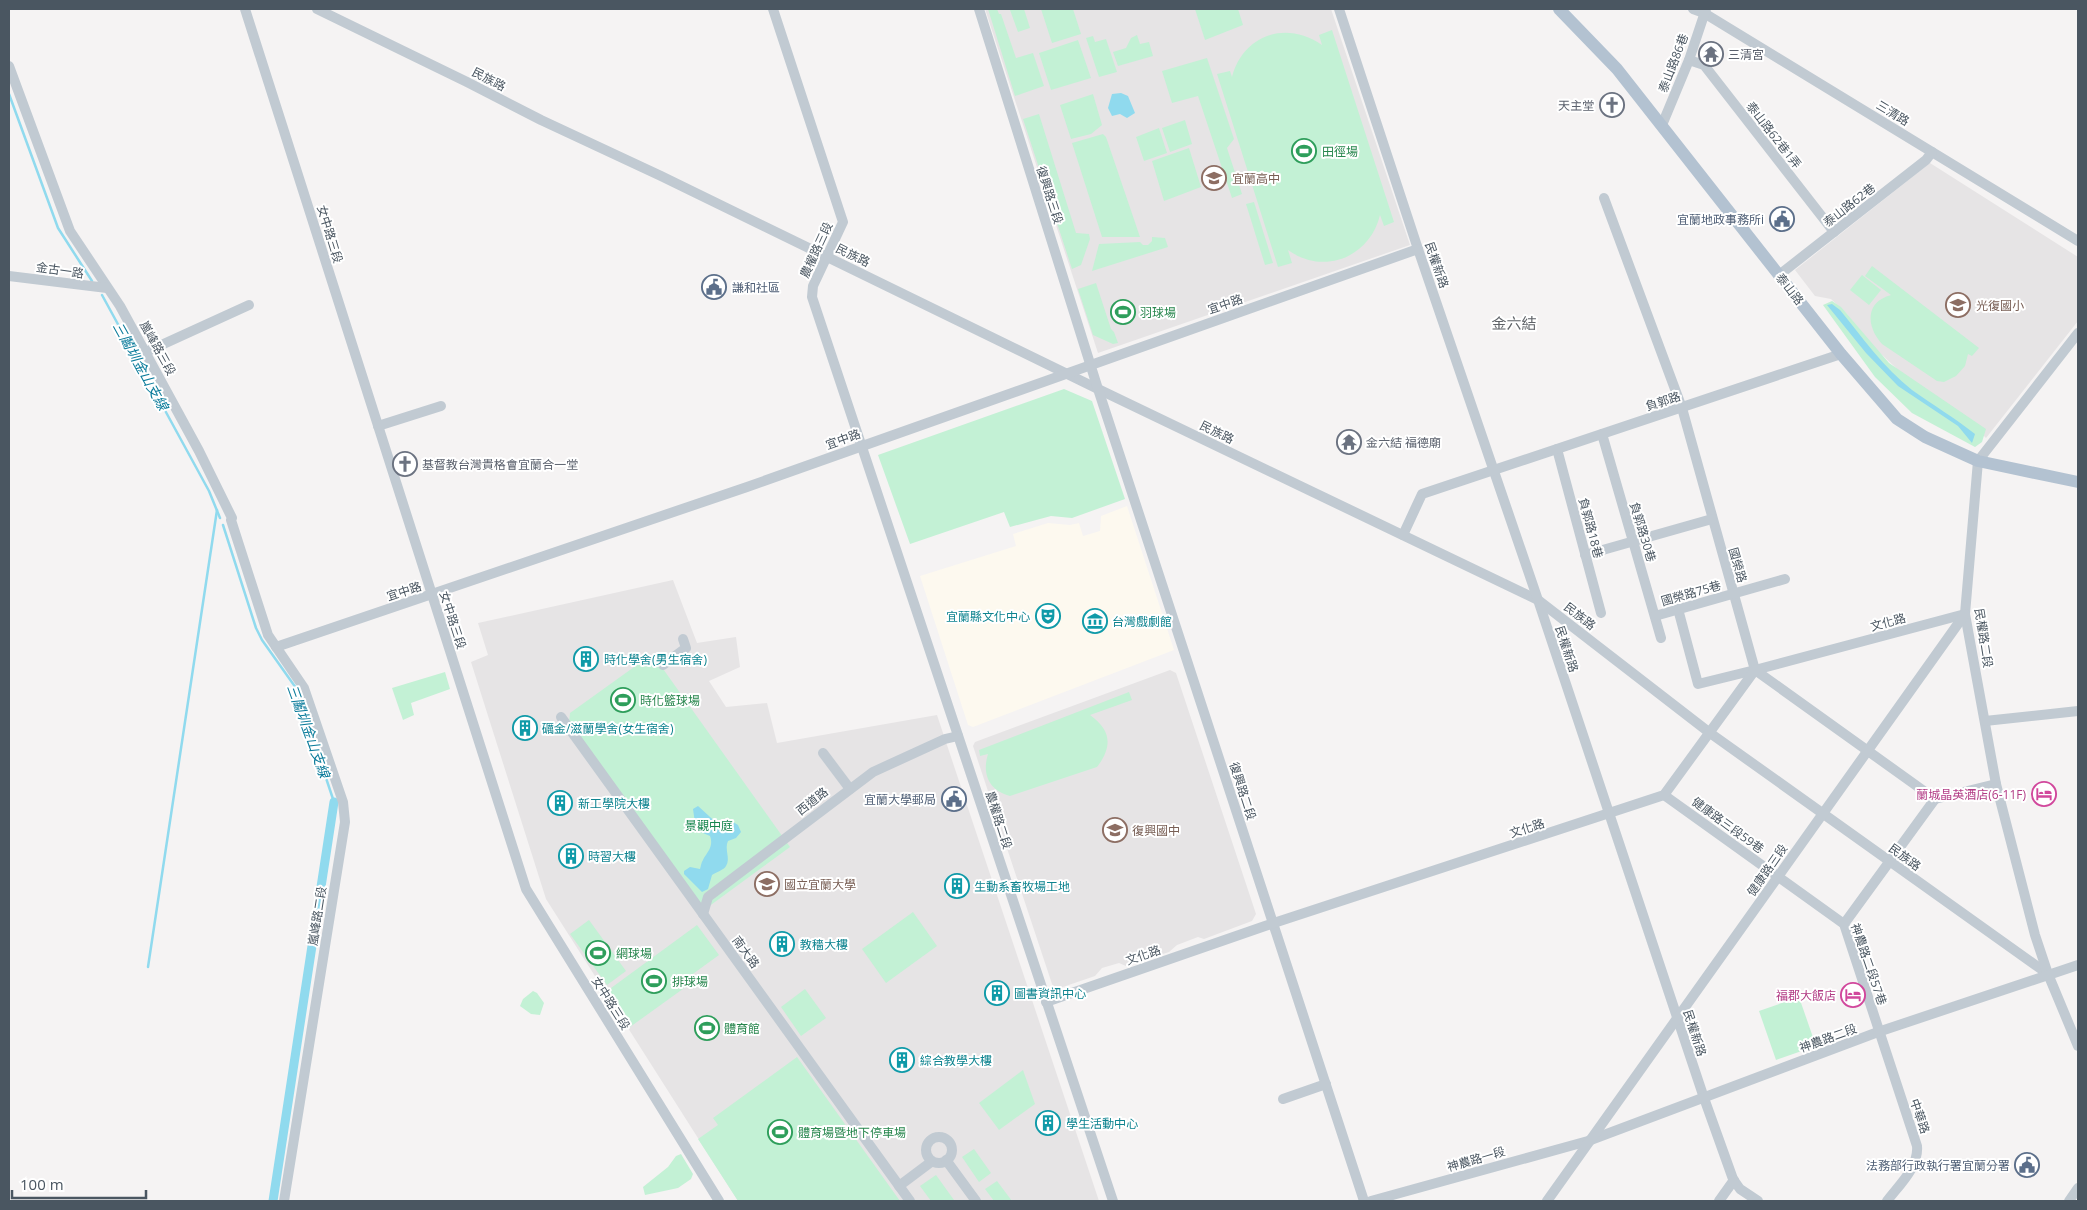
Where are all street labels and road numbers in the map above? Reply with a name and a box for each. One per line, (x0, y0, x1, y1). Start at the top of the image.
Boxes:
street label: 泰山路86巷 (1654, 31, 1692, 95)
street label: 民族路 (469, 63, 509, 95)
street label: 三清路 (1873, 96, 1913, 130)
street label: 泰山路62巷1弄 (1742, 98, 1806, 172)
street label: 復興路三段 (1033, 164, 1067, 226)
street label: 泰山路62巷 (1819, 179, 1879, 231)
street label: 女中路三段 (313, 203, 347, 265)
street label: 農權路三段 (796, 219, 836, 281)
street label: 民族路 (833, 239, 873, 271)
street label: 民權新路 (1421, 240, 1453, 290)
street label: 金古一路 (35, 258, 85, 282)
street label: 泰山路 (1772, 270, 1808, 308)
street label: 宜中路 (1205, 290, 1245, 318)
street label: 嵐峰路三段 (136, 318, 180, 378)
street label: 負郭路 (1643, 387, 1683, 415)
street label: 民族路 (1197, 416, 1237, 448)
street label: 宜中路 (823, 425, 863, 453)
street label: 負郭路18巷 (1575, 496, 1607, 560)
street label: 負郭路30巷 (1626, 500, 1660, 564)
street label: 國榮路 (1725, 545, 1751, 585)
street label: 國榮路75巷 (1659, 576, 1723, 610)
street label: 宜中路 (384, 577, 424, 605)
street label: 女中路三段 (436, 589, 470, 651)
street label: 民族路 (1561, 598, 1599, 634)
street label: 民權路二段 (1971, 607, 1997, 669)
street label: 文化路 (1868, 609, 1908, 635)
street label: 民權新路 (1551, 624, 1583, 674)
street label: 復興路二段 (1226, 760, 1260, 822)
street label: 西道路 (793, 783, 831, 819)
street label: 農權路二段 (982, 789, 1016, 851)
street label: 健康路三段59巷 (1688, 793, 1768, 857)
street label: 文化路 (1507, 814, 1547, 842)
street label: 民族路 (1885, 840, 1925, 874)
street label: 健康路三段 (1743, 841, 1791, 899)
street label: 嵐峰路二段 (304, 885, 330, 947)
street label: 神農路二段57巷 (1847, 921, 1891, 1007)
street label: 南大路 (729, 932, 763, 972)
street label: 文化路 (1123, 941, 1163, 969)
street label: 女中路三段 (588, 973, 634, 1033)
street label: 民權新路 (1679, 1008, 1711, 1058)
street label: 神農路二段 (1797, 1020, 1859, 1056)
street label: 中華路 (1906, 1096, 1934, 1136)
street label: 神農路一段 (1445, 1143, 1507, 1175)

